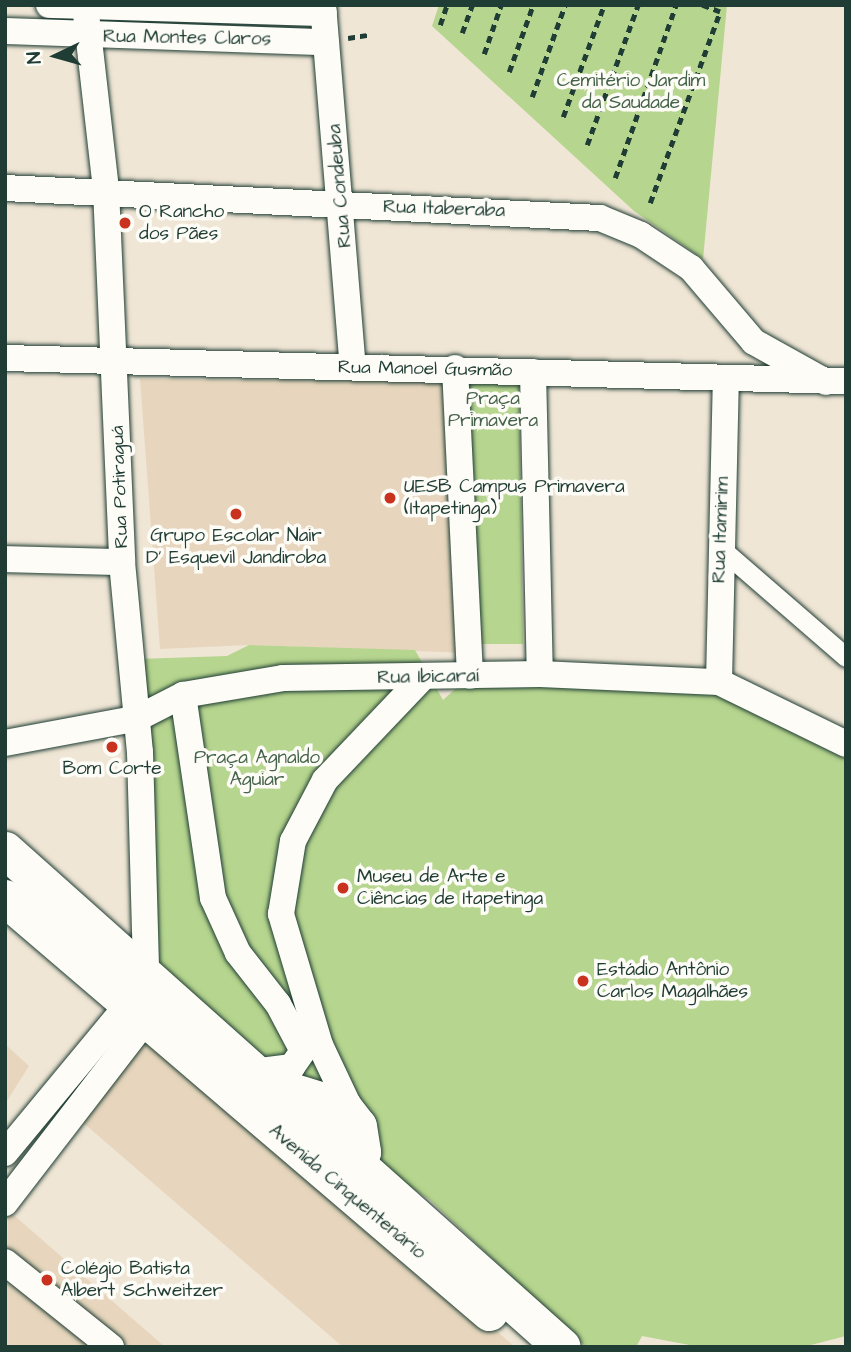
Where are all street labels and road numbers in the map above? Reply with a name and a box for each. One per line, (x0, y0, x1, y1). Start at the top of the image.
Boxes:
street label: Rua Montes Claros (103, 25, 271, 51)
street label: Rua Condeuba (323, 123, 357, 249)
street label: Rua Itaberaba (383, 195, 505, 223)
street label: Rua Manoel Gusmão (338, 356, 512, 382)
street label: Rua Potiraguá (106, 425, 134, 549)
street label: Rua Itamirim (708, 476, 734, 584)
street label: Rua Ibicaraí (377, 665, 479, 689)
street label: Avenida Cinquentenário (264, 1120, 430, 1264)

